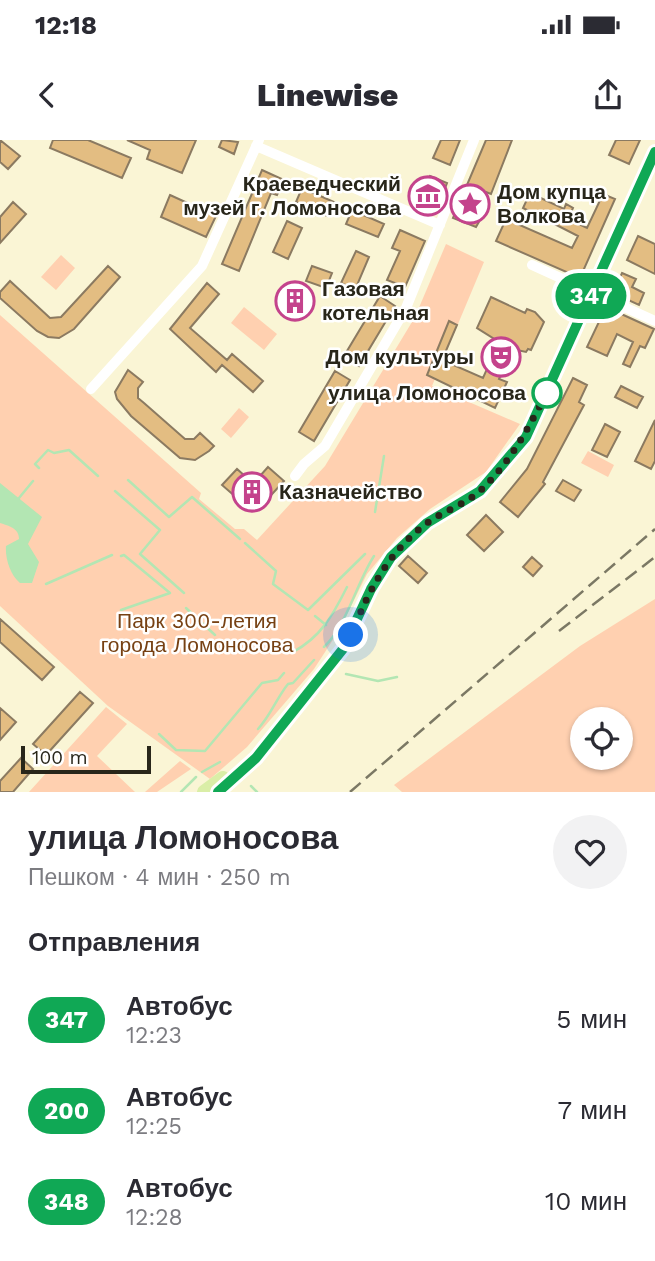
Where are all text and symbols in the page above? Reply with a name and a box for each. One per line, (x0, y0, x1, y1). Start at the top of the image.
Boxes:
text: 12:18 (35, 10, 97, 40)
icon: back (28, 76, 66, 114)
text: Linewise (257, 76, 398, 114)
icon: share (589, 76, 627, 114)
place label: Краеведческий музей г. Ломоносова (183, 171, 401, 220)
museum icon: Краеведческий музей г. Ломоносова (407, 175, 449, 217)
place label: Дом купца Волкова (497, 179, 606, 228)
place icon: Дом купца Волкова (449, 183, 491, 225)
line badge: 347 (551, 273, 631, 319)
place label: Газовая котельная (322, 276, 429, 325)
building icon: Газовая котельная (274, 280, 316, 322)
text: 347 (569, 282, 613, 310)
theatre icon: Дом культуры (480, 336, 522, 378)
place label: Дом культуры (325, 344, 474, 369)
marker: улица Ломоносова (532, 378, 562, 408)
place label: улица Ломоносова (328, 380, 526, 405)
building icon: Казначейство (231, 471, 273, 513)
place label: Казначейство (279, 479, 423, 504)
park label: Парк 300-летия города Ломоносова (101, 608, 294, 657)
your location (333, 617, 368, 652)
map controls (570, 707, 633, 770)
button: locate (570, 707, 633, 770)
scale bar (21, 743, 150, 775)
text: 100 m (32, 746, 88, 769)
button: heart (553, 815, 627, 889)
text: улица Ломоносова (28, 818, 338, 857)
text: Пешком · 4 мин · 250 m (28, 864, 291, 891)
text: Отправления (28, 927, 200, 957)
text: Автобус (126, 991, 233, 1021)
text: 5 мин (556, 1004, 627, 1034)
text: 347 (45, 1006, 88, 1034)
text: 12:23 (126, 1022, 182, 1049)
text: Автобус (126, 1082, 233, 1112)
text: 7 мин (558, 1095, 627, 1125)
text: 200 (44, 1097, 89, 1125)
text: 12:25 (126, 1113, 182, 1140)
text: Автобус (126, 1173, 233, 1203)
text: 10 мин (545, 1186, 627, 1216)
text: 348 (44, 1188, 89, 1216)
text: 12:28 (126, 1204, 183, 1231)

